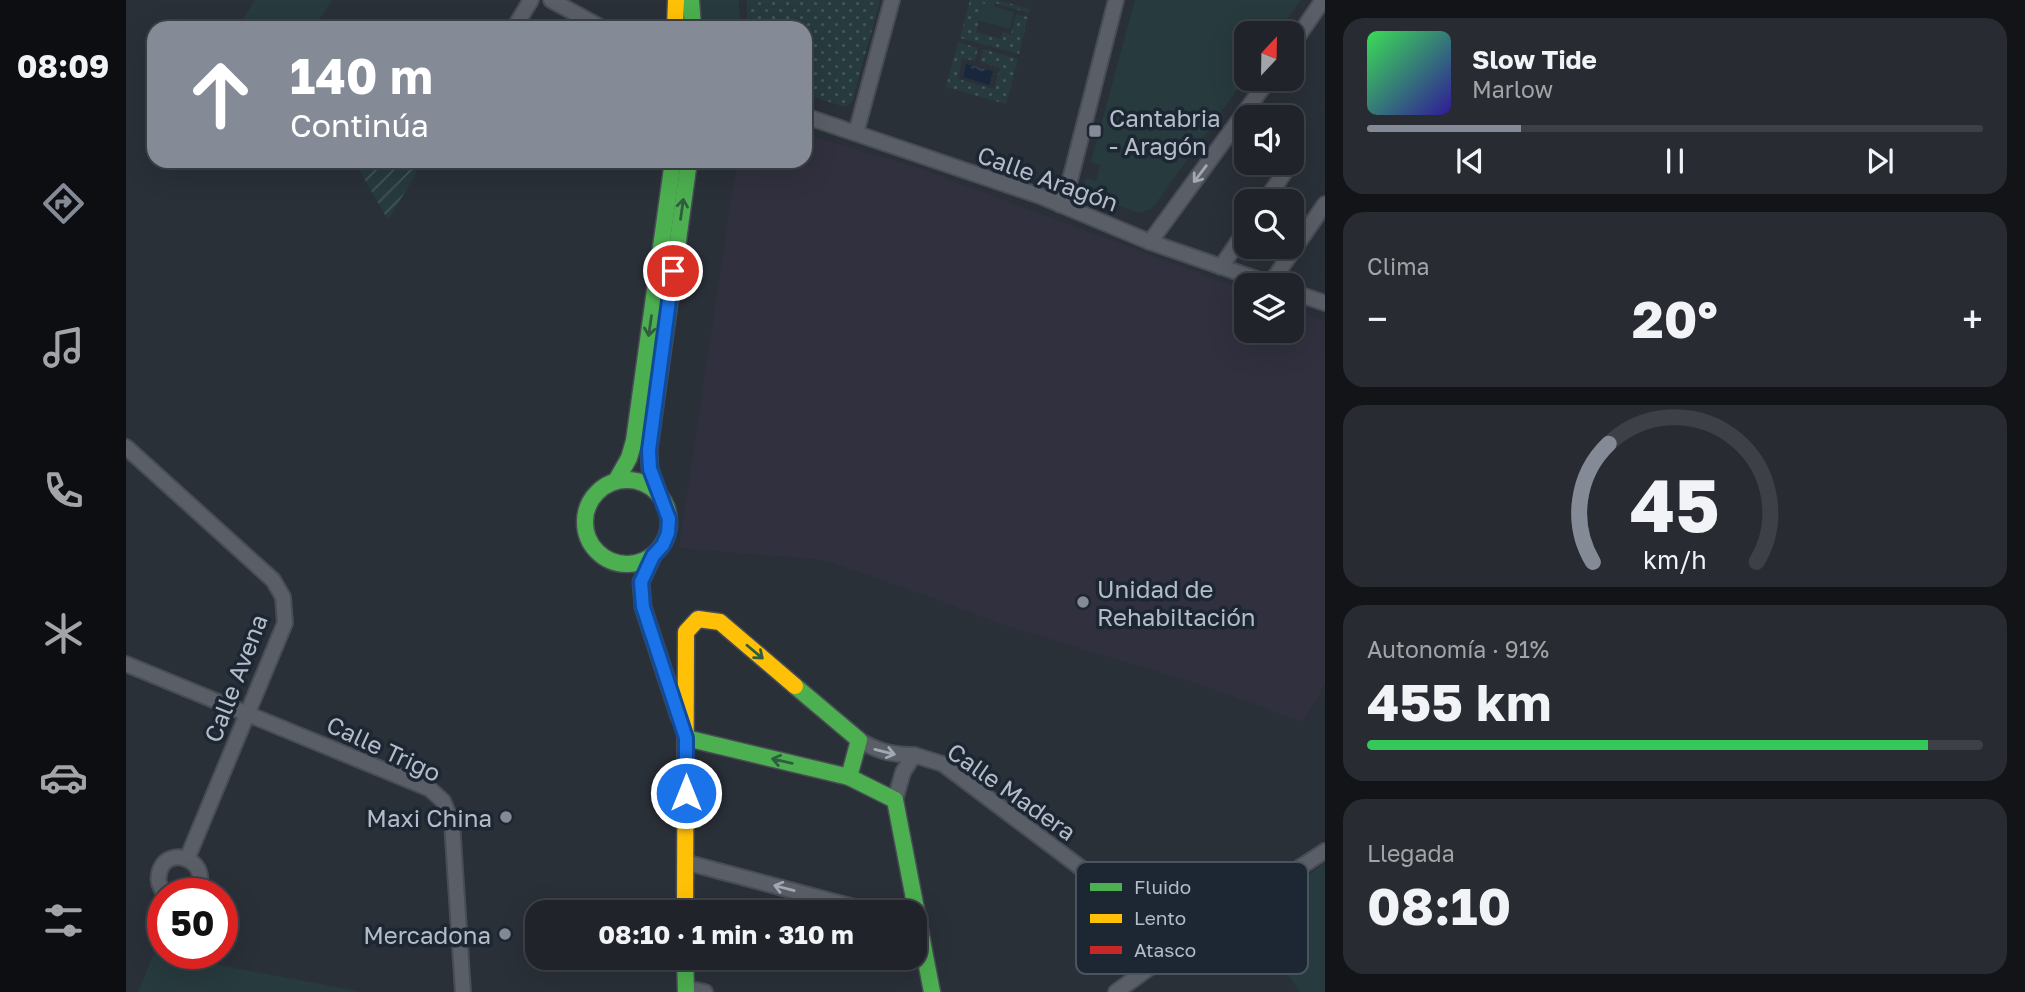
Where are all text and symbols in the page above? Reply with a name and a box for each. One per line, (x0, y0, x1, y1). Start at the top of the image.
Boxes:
north arrow (1234, 21, 1304, 91)
map controls (1234, 21, 1304, 343)
text: Slow Tide (1472, 44, 1597, 75)
text: 140 m (290, 46, 433, 105)
text: 08:09 (17, 47, 109, 85)
icon: ahead (175, 49, 266, 140)
text: Marlow (1472, 75, 1553, 103)
place label: Cantabria - Aragón (1109, 103, 1221, 160)
button: sound (1234, 105, 1304, 175)
text: Continúa (290, 106, 429, 144)
marker: Cantabria - Aragón (1087, 123, 1103, 139)
street label: Calle Aragón (974, 139, 1122, 217)
icon: previous (1451, 142, 1489, 180)
icon: pause (1656, 142, 1694, 180)
icon: next (1861, 142, 1899, 180)
one-way arrow (1193, 164, 1208, 183)
icon: directions (39, 179, 88, 228)
button: search (1234, 189, 1304, 259)
one-way arrow (676, 198, 689, 221)
pin (643, 241, 703, 301)
icon: arrive (654, 252, 692, 290)
text: Clima (1367, 252, 1430, 280)
button: layers (1234, 273, 1304, 343)
text: 20° (1632, 287, 1718, 349)
text: − (1367, 296, 1388, 341)
text: + (1962, 296, 1983, 341)
one-way arrow (643, 314, 656, 337)
icon: music (39, 323, 88, 372)
text: 45 (1630, 461, 1720, 548)
icon: phone (39, 466, 88, 515)
text: km/h (1643, 544, 1707, 575)
place label: Unidad de Rehabiltación (1097, 574, 1256, 631)
marker: Unidad de Rehabiltación (1075, 594, 1091, 610)
icon: climate (39, 609, 88, 658)
street label: Calle Avena (197, 610, 273, 746)
text: Autonomía · 91% (1367, 635, 1549, 663)
one-way arrow (746, 644, 764, 659)
text: 455 km (1367, 670, 1552, 732)
street label: Calle Trigo (322, 709, 446, 787)
street label: Calle Madera (942, 736, 1082, 846)
one-way arrow (873, 746, 896, 759)
icon: car (39, 753, 88, 802)
one-way arrow (771, 754, 794, 767)
position arrow (649, 756, 723, 830)
place label: Maxi China (366, 803, 492, 832)
marker: Maxi China (498, 809, 514, 825)
text: Llegada (1367, 839, 1455, 867)
legend (1076, 862, 1308, 974)
text: 08:10 (1367, 874, 1511, 936)
text: Fluido (1134, 875, 1191, 898)
speed limit sign: 50 (147, 878, 238, 969)
one-way arrow (773, 881, 795, 894)
icon: filters (39, 896, 88, 945)
text: Lento (1134, 906, 1186, 929)
text: 08:10 · 1 min · 310 m (598, 919, 854, 950)
place label: Mercadona (363, 920, 491, 949)
marker: Mercadona (497, 926, 513, 942)
text: Atasco (1134, 938, 1196, 961)

